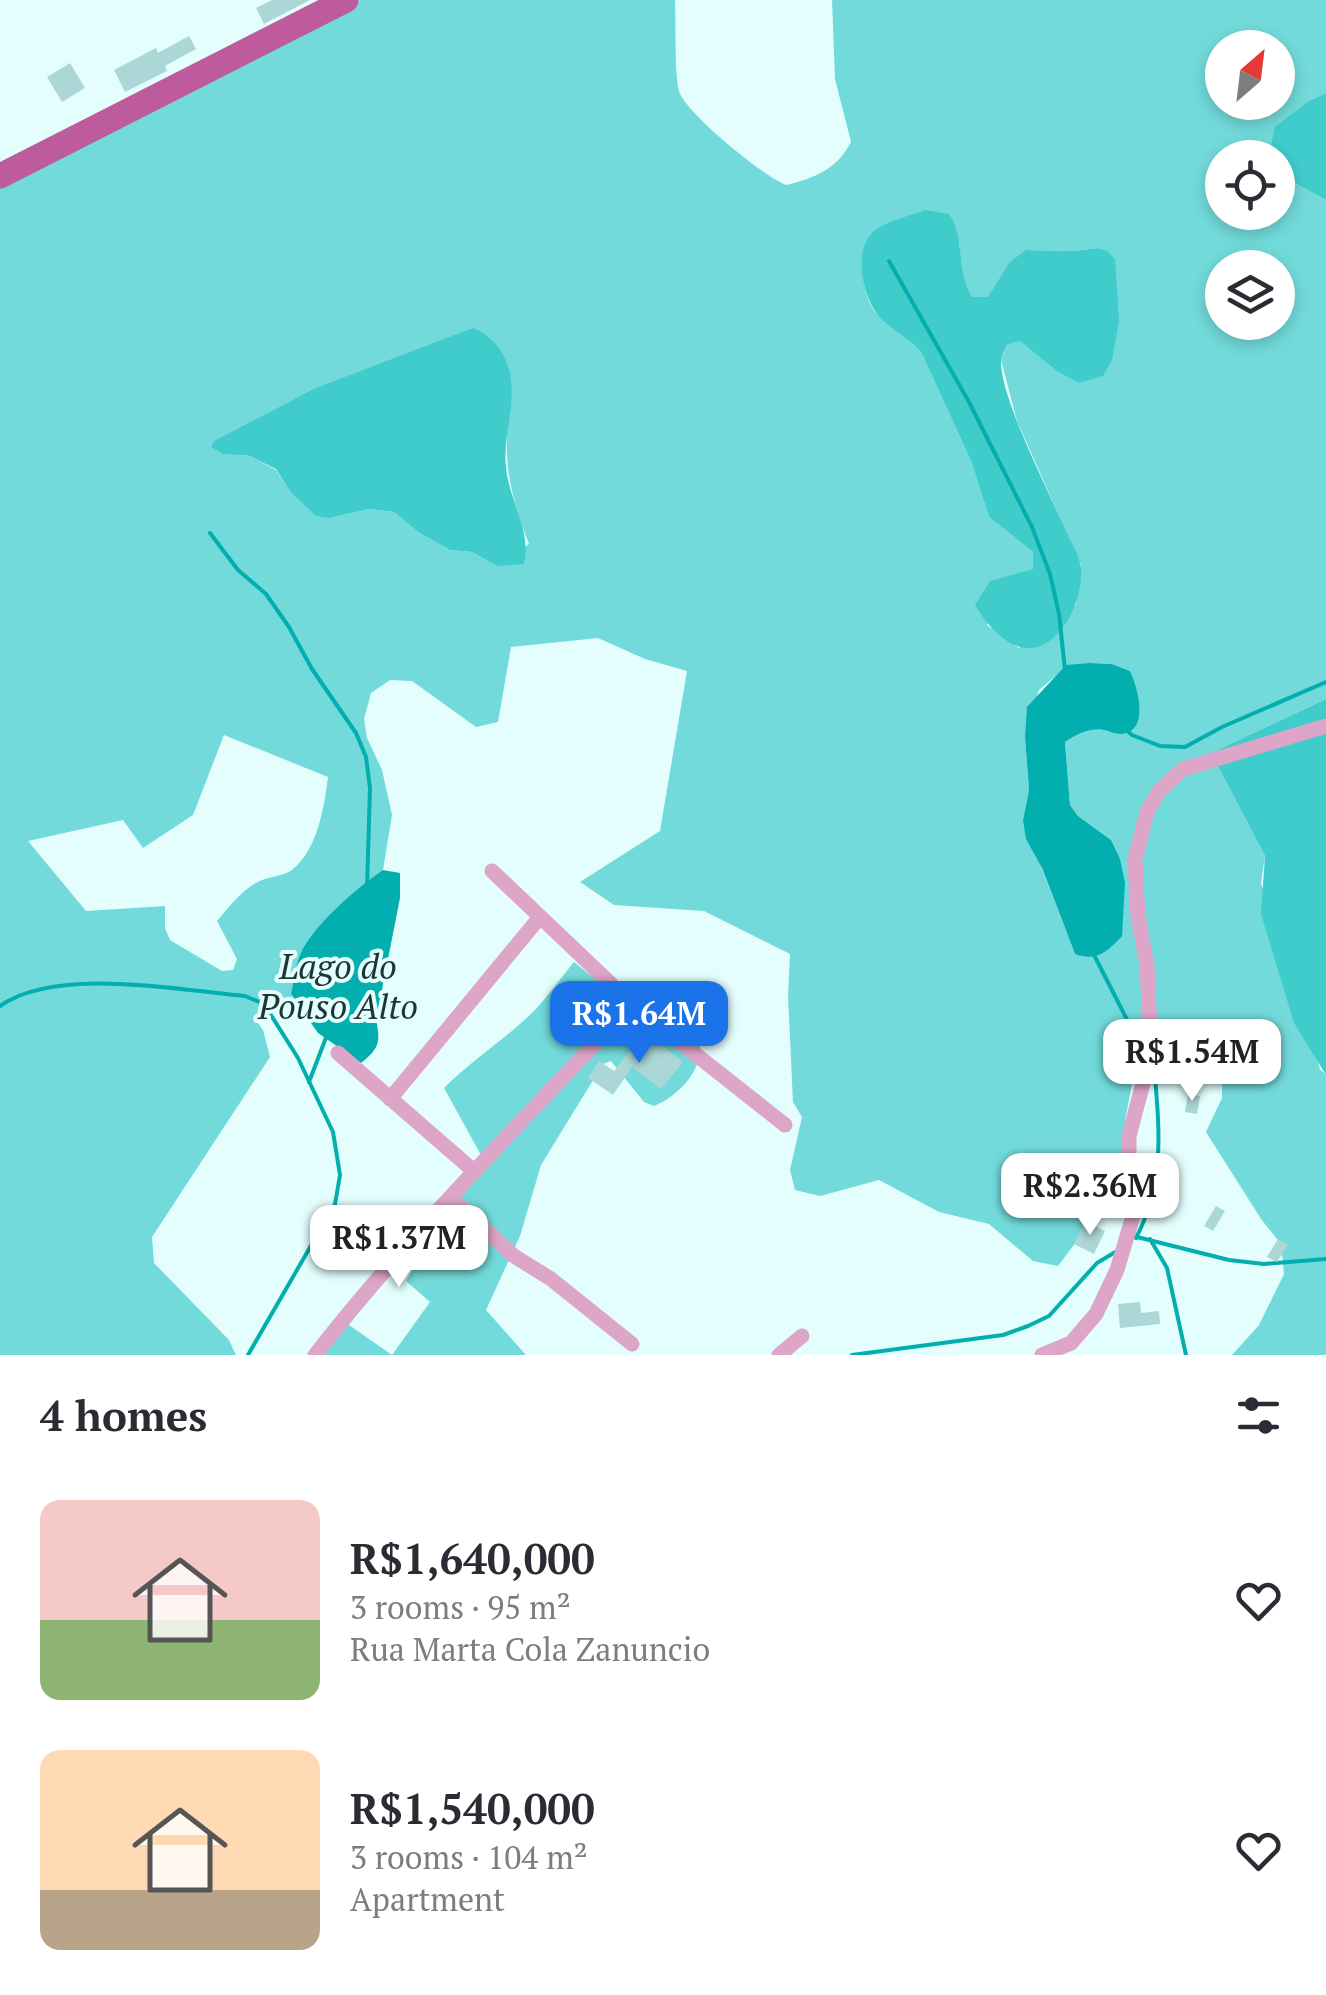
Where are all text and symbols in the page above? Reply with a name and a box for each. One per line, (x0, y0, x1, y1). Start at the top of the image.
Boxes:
north arrow (1205, 30, 1295, 120)
map controls (1205, 30, 1295, 340)
button: locate (1205, 140, 1295, 230)
button: layers (1205, 250, 1295, 340)
water label: Lago do Pouso Alto (257, 943, 418, 1029)
pin: R$1.64M (547, 981, 731, 1066)
text: R$1.64M (572, 992, 706, 1034)
pin: R$1.54M (1100, 1019, 1284, 1104)
text: R$1.54M (1125, 1030, 1259, 1072)
pin: R$2.36M (998, 1153, 1182, 1238)
text: R$2.36M (1023, 1164, 1157, 1206)
pin: R$1.37M (307, 1205, 491, 1290)
text: R$1.37M (332, 1216, 466, 1258)
text: 4 homes (40, 1387, 207, 1443)
icon: filters (1231, 1388, 1286, 1443)
text: R$1,640,000 (350, 1530, 595, 1586)
icon: home (120, 1540, 240, 1660)
icon: heart (1231, 1573, 1286, 1628)
text: 3 rooms · 95 m² (350, 1586, 571, 1628)
text: Rua Marta Cola Zanuncio (350, 1628, 710, 1670)
text: R$1,540,000 (350, 1780, 595, 1836)
icon: home (120, 1790, 240, 1910)
icon: heart (1231, 1823, 1286, 1878)
text: 3 rooms · 104 m² (350, 1836, 588, 1878)
text: Apartment (350, 1878, 505, 1920)

